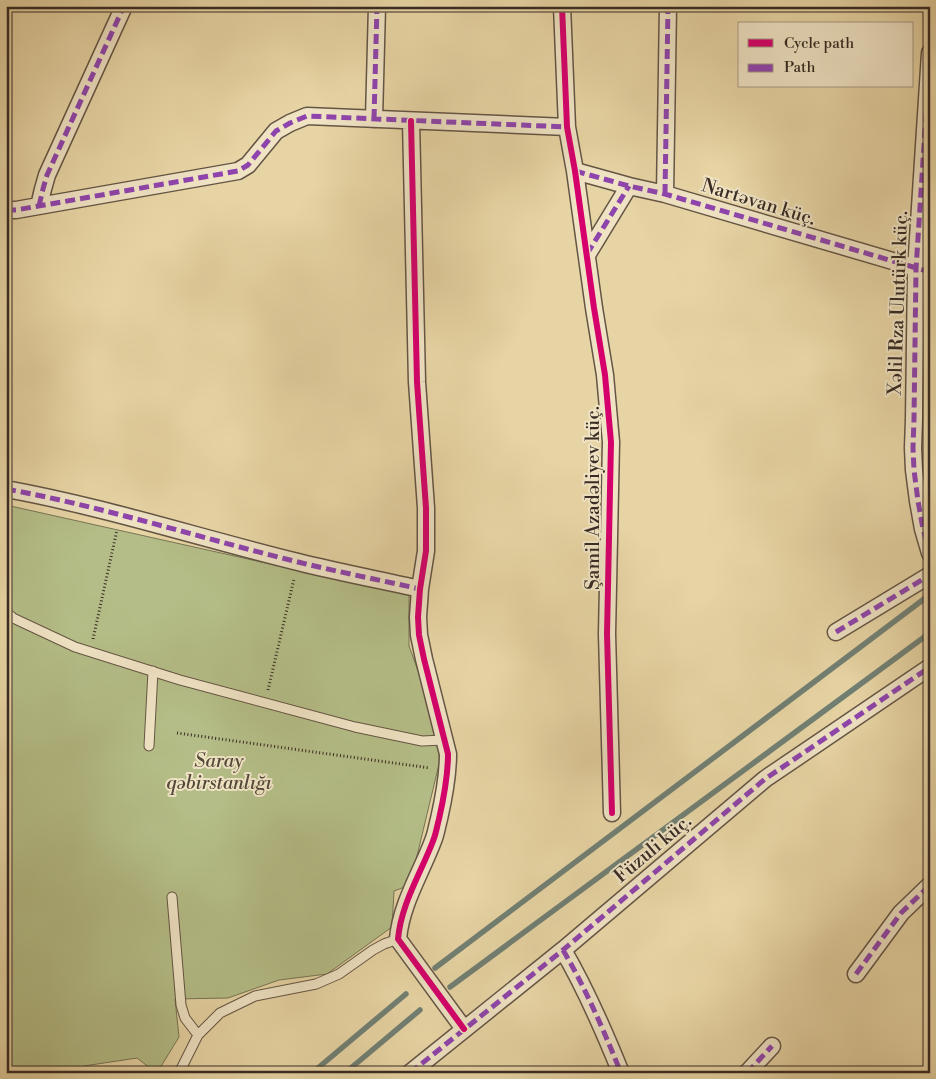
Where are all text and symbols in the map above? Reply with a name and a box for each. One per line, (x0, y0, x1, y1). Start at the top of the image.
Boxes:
legend (738, 22, 914, 88)
text: Cycle path (784, 34, 854, 53)
text: Path (784, 58, 816, 77)
street label: Nartəvan küç. (699, 173, 819, 231)
street label: Xəlil Rza Ulutürk küç. (883, 210, 913, 397)
street label: Şamil Azadəliyev küç. (581, 406, 605, 590)
park label: Saray qəbirstanlığı (166, 749, 272, 795)
street label: Füzuli küç. (609, 809, 696, 888)

